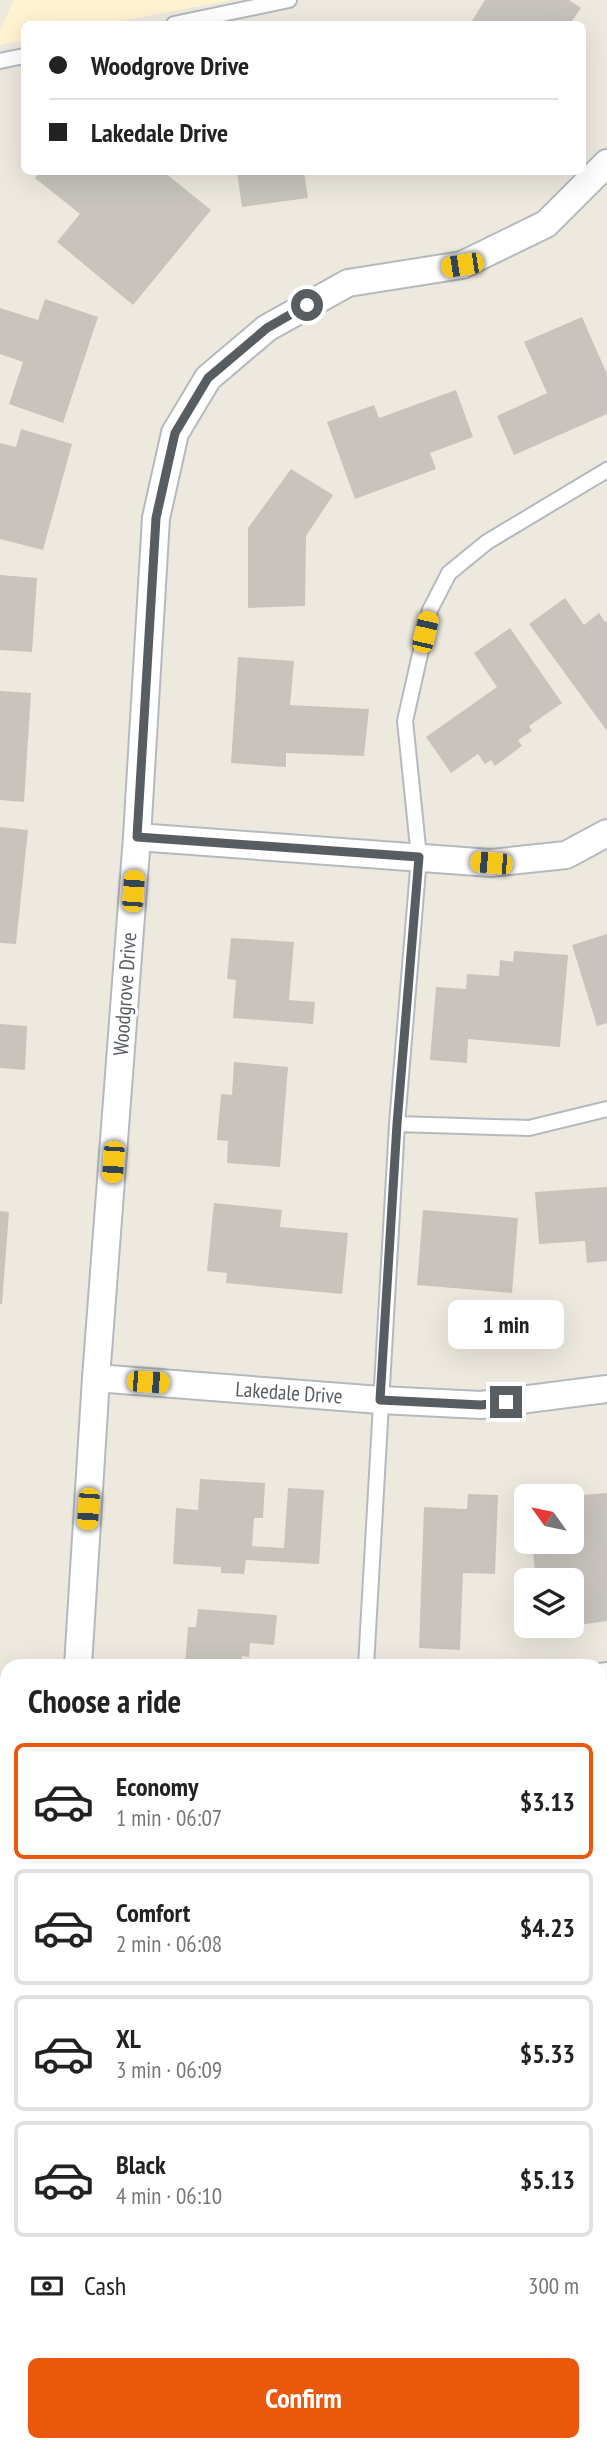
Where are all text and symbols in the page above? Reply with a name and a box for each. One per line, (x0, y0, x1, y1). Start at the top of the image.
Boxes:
text: Woodgrove Drive (91, 49, 249, 82)
text: Lakedale Drive (91, 116, 228, 149)
car (440, 251, 485, 279)
route start (291, 289, 323, 321)
car (411, 609, 440, 655)
car (470, 851, 513, 875)
car (122, 869, 145, 913)
street label: Woodgrove Drive (107, 931, 142, 1057)
car (102, 1140, 125, 1184)
callout: 1 min (448, 1300, 564, 1350)
text: 1 min (483, 1310, 529, 1339)
car (127, 1370, 170, 1394)
street label: Lakedale Drive (235, 1375, 343, 1410)
route end (490, 1386, 522, 1418)
north arrow (514, 1484, 584, 1554)
map controls (514, 1484, 584, 1638)
car (77, 1487, 100, 1531)
button: layers (514, 1568, 584, 1638)
text: Choose a ride (28, 1680, 181, 1722)
icon: car (32, 1770, 95, 1833)
text: Economy (116, 1770, 198, 1803)
text: $3.13 (520, 1785, 575, 1818)
text: 1 min · 06:07 (116, 1803, 222, 1832)
icon: car (32, 1896, 95, 1959)
text: Comfort (116, 1896, 190, 1929)
text: $4.23 (520, 1911, 575, 1944)
text: 2 min · 06:08 (116, 1929, 222, 1958)
icon: car (32, 2022, 95, 2085)
text: XL (116, 2022, 141, 2055)
text: $5.33 (520, 2037, 575, 2070)
text: 3 min · 06:09 (116, 2055, 222, 2084)
icon: car (32, 2148, 95, 2211)
text: Black (116, 2148, 166, 2181)
text: $5.13 (520, 2163, 575, 2196)
text: 4 min · 06:10 (116, 2181, 222, 2210)
icon: cash (28, 2267, 66, 2305)
text: Cash (84, 2269, 126, 2302)
text: 300 m (528, 2271, 579, 2300)
button: Confirm (28, 2358, 579, 2438)

